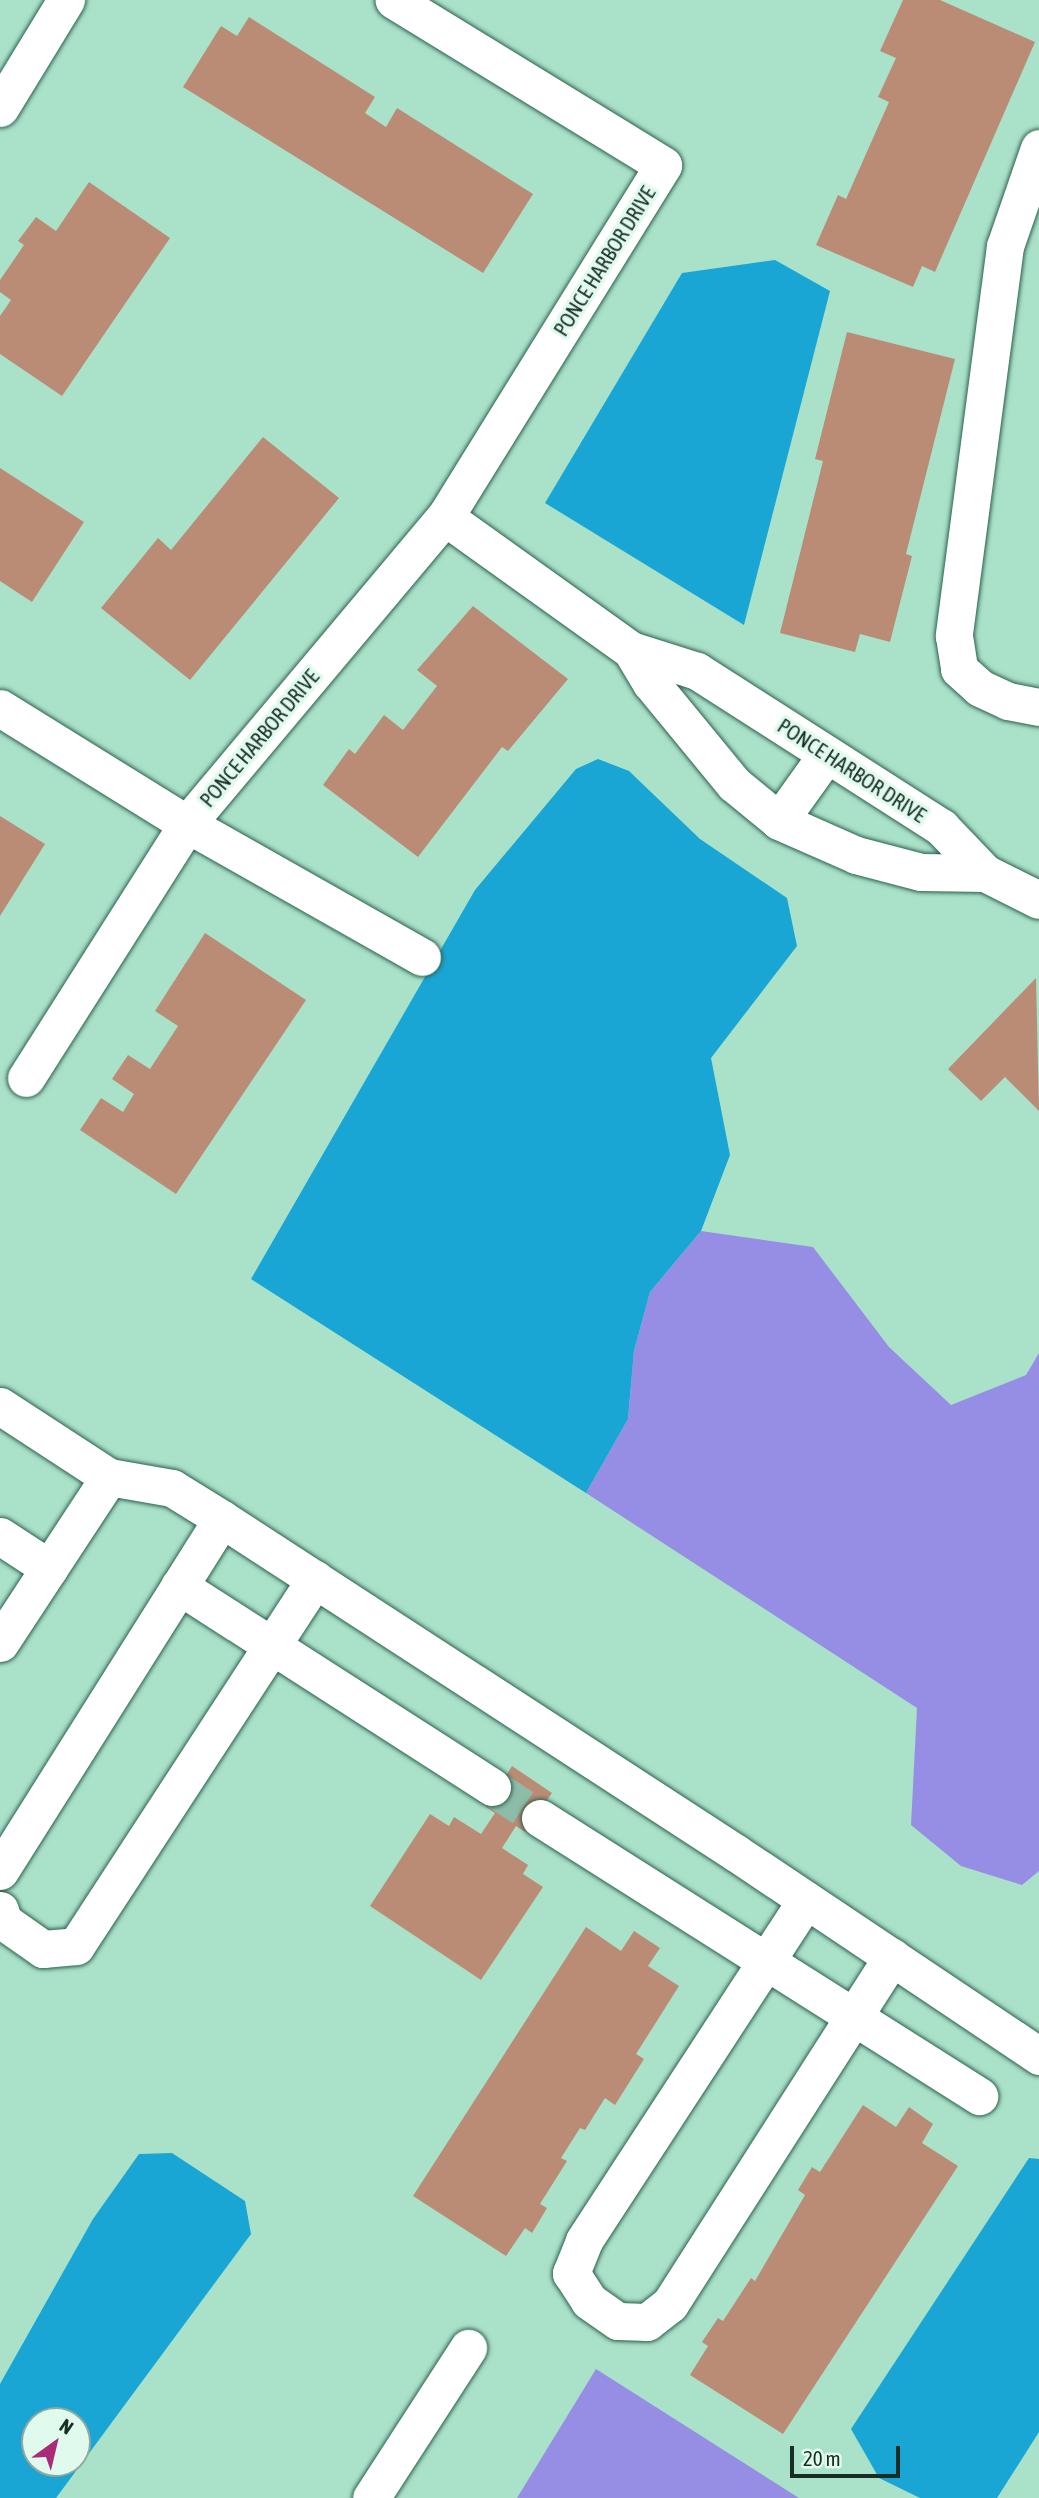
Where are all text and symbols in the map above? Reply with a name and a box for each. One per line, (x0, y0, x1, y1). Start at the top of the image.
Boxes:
street label: PONCE HARBOR DRIVE (548, 182, 660, 340)
street label: PONCE HARBOR DRIVE (194, 664, 324, 812)
street label: PONCE HARBOR DRIVE (773, 713, 931, 827)
north arrow (21, 2407, 91, 2477)
text: N (56, 2414, 77, 2439)
scale bar (794, 2432, 904, 2476)
text: 20 m (803, 2446, 841, 2470)

